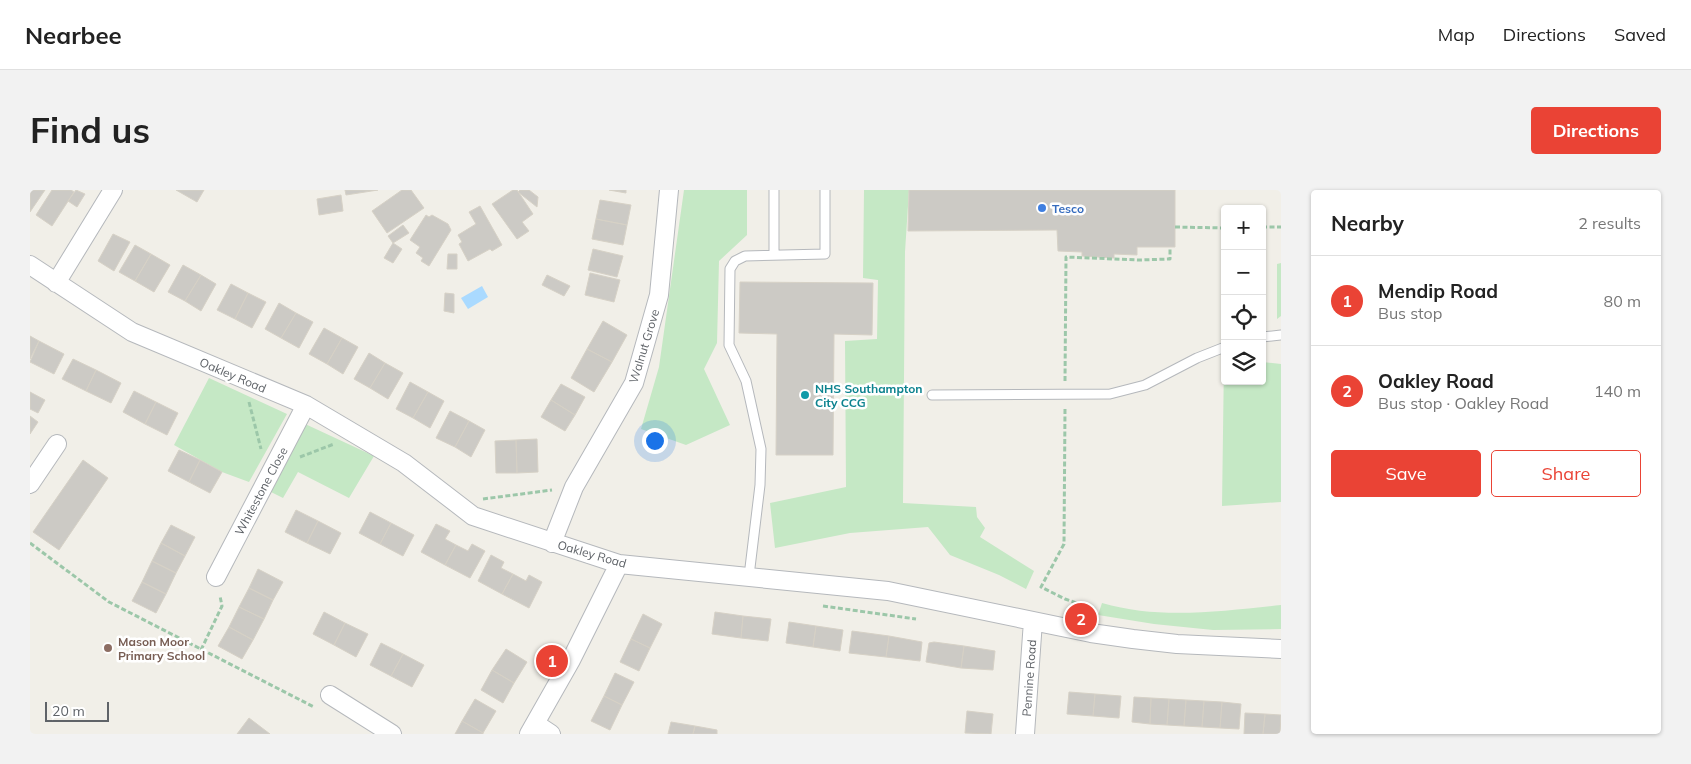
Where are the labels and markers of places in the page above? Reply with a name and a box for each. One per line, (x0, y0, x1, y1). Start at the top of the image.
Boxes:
place label: Tesco (1052, 201, 1084, 216)
marker: Tesco (1036, 202, 1048, 214)
place label: NHS Southampton City CCG (815, 381, 923, 410)
marker: NHS Southampton City CCG (799, 389, 811, 401)
pin: 2 (1065, 600, 1097, 638)
place label: Mason Moor Primary School (118, 634, 205, 663)
marker: Mason Moor Primary School (102, 642, 114, 654)
pin: 1 (536, 642, 568, 680)

